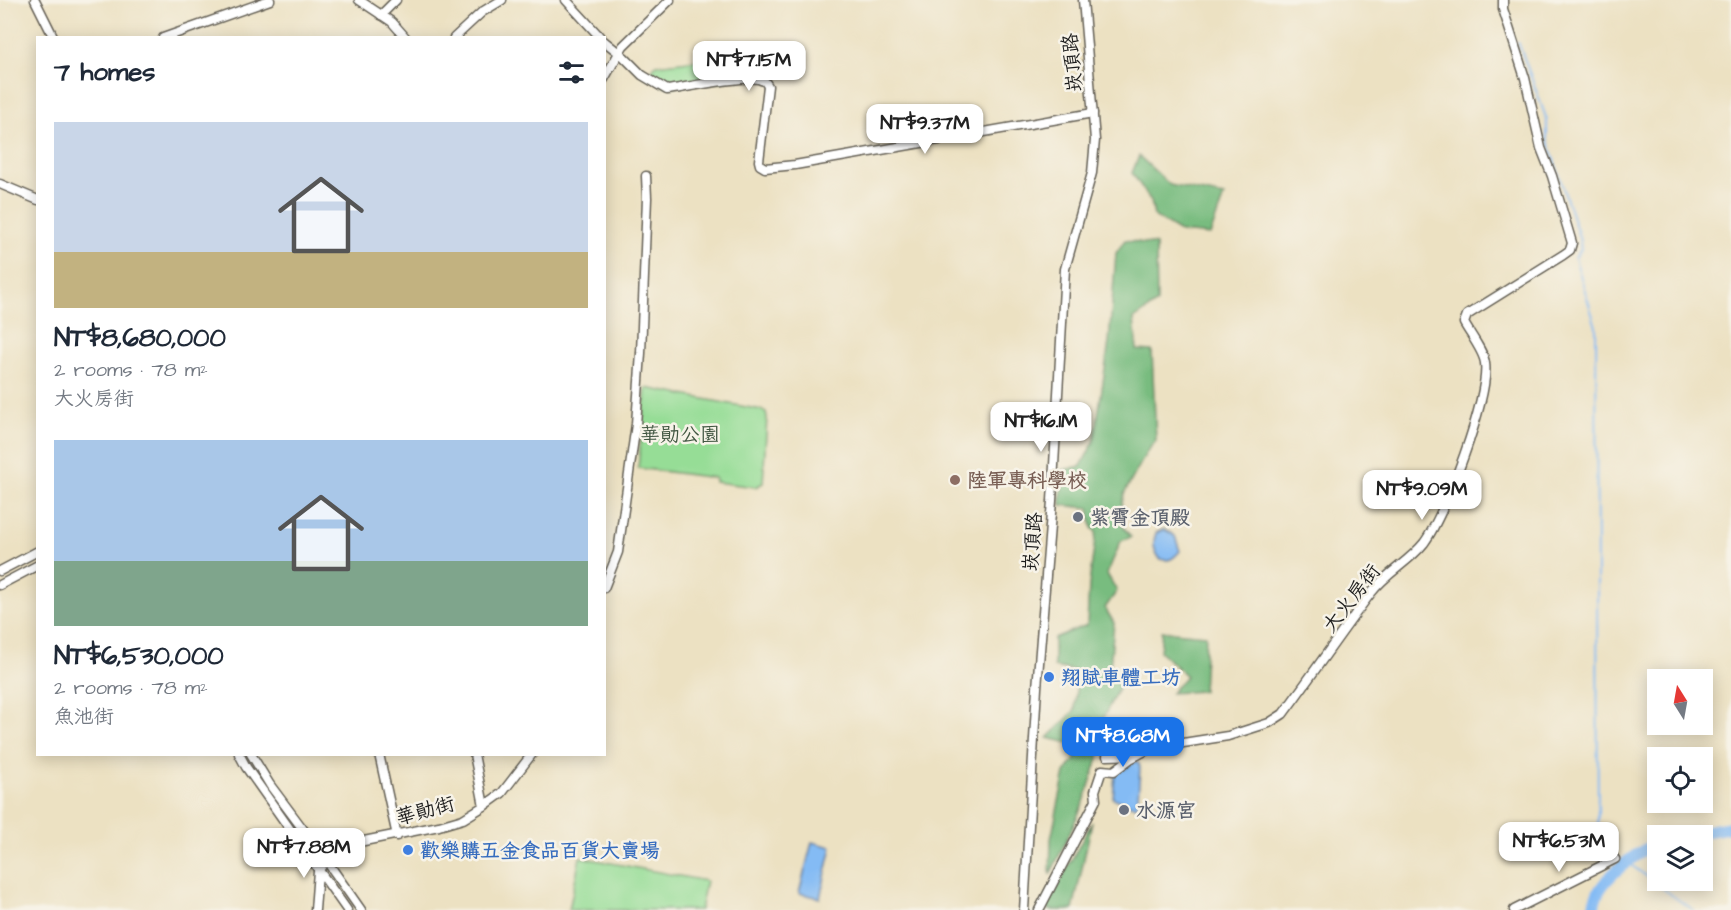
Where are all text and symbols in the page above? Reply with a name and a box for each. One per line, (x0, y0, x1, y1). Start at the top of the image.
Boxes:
street label: 崁頂路 (1056, 31, 1090, 94)
pin: NT$7.15M (687, 41, 811, 92)
text: NT$7.15M (707, 46, 791, 74)
text: 7 homes (54, 54, 155, 90)
icon: filters (555, 56, 588, 89)
pin: NT$9.37M (863, 104, 987, 155)
text: NT$9.37M (880, 109, 970, 137)
icon: home (267, 161, 375, 269)
text: NT$8,680,000 (54, 320, 226, 356)
text: 2 rooms · 78 m² (54, 356, 208, 384)
text: 大火房街 (54, 385, 134, 413)
pin: NT$16.1M (979, 402, 1103, 453)
text: NT$16.1M (1004, 407, 1078, 435)
park label: 華勛公園 (640, 421, 720, 449)
place label: 陸軍專科學校 (967, 467, 1087, 495)
pin: NT$9.09M (1360, 470, 1484, 521)
marker: 陸軍專科學校 (948, 473, 962, 487)
text: NT$9.09M (1377, 475, 1467, 503)
icon: home (267, 479, 375, 587)
place label: 紫霄金頂殿 (1090, 504, 1190, 532)
street label: 崁頂路 (1017, 510, 1049, 573)
marker: 紫霄金頂殿 (1071, 510, 1085, 524)
street label: 大火房街 (1316, 558, 1387, 639)
text: NT$6,530,000 (54, 638, 224, 674)
place label: 翔賦車體工坊 (1061, 664, 1181, 692)
north arrow (1647, 669, 1713, 735)
map controls (1647, 669, 1713, 891)
marker: 翔賦車體工坊 (1042, 670, 1056, 684)
text: 2 rooms · 78 m² (54, 674, 208, 702)
text: 魚池街 (54, 703, 114, 731)
pin: NT$8.68M (1061, 717, 1185, 768)
text: NT$8.68M (1076, 722, 1170, 750)
button: locate (1647, 747, 1713, 813)
street label: 華勛街 (393, 790, 458, 832)
place label: 水源宮 (1136, 797, 1196, 825)
marker: 水源宮 (1117, 803, 1131, 817)
pin: NT$6.53M (1497, 822, 1621, 873)
button: layers (1647, 825, 1713, 891)
text: NT$6.53M (1513, 827, 1605, 855)
pin: NT$7.88M (242, 828, 366, 879)
text: NT$7.88M (257, 833, 351, 861)
place label: 歡樂購五金食品百貨大賣場 (420, 837, 660, 865)
marker: 歡樂購五金食品百貨大賣場 (401, 843, 415, 857)

